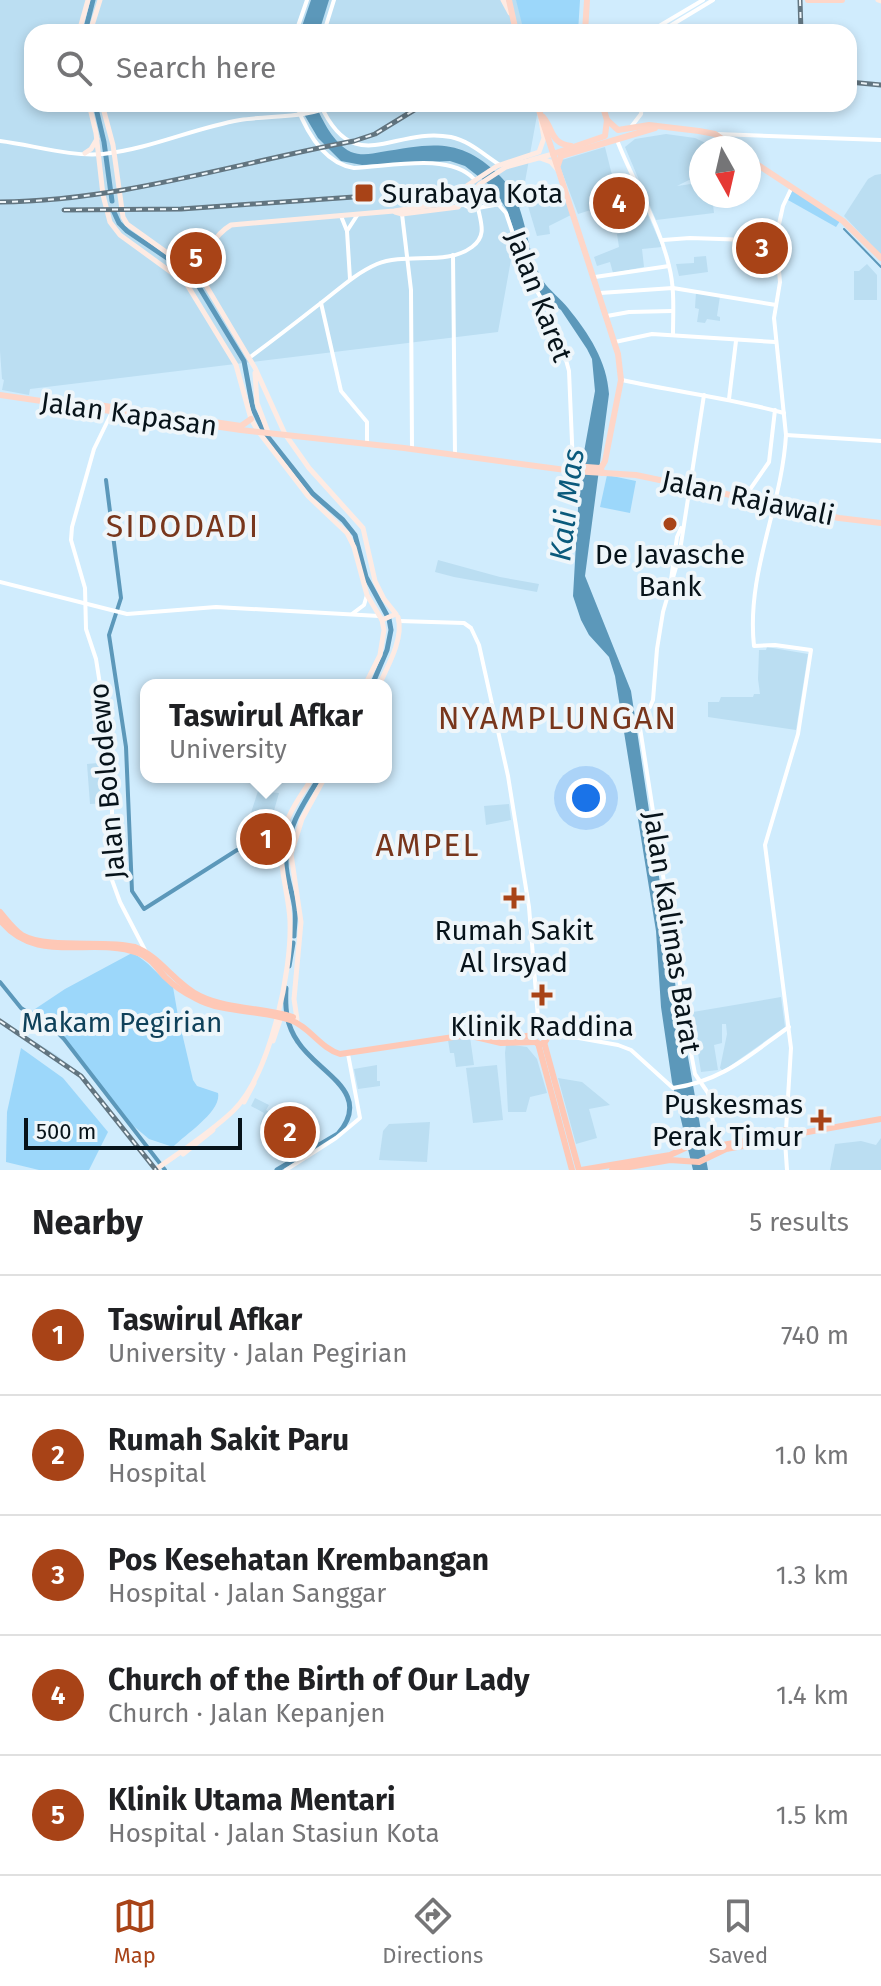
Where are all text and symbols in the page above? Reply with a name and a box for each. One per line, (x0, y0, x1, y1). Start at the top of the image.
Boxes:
search box (24, 24, 857, 112)
icon: search (52, 46, 96, 90)
text: Search here (116, 50, 276, 86)
north arrow (689, 136, 761, 208)
pin: 4 (593, 173, 645, 233)
place label: Surabaya Kota (382, 177, 563, 210)
marker: Surabaya Kota (353, 182, 375, 204)
pin: 3 (736, 218, 788, 278)
street label: Jalan Karet (499, 226, 579, 367)
pin: 5 (170, 228, 222, 288)
street label: Jalan Kapasan (39, 385, 219, 443)
water label: Kali Mas (542, 447, 592, 563)
street label: Jalan Rajawali (659, 464, 837, 532)
district label: SIDODADI (106, 507, 260, 545)
marker: De Javasche Bank (661, 515, 679, 533)
place label: De Javasche Bank (595, 538, 745, 603)
popup (140, 679, 392, 783)
street label: Jalan Bolodewo (82, 682, 132, 880)
text: Taswirul Afkar (169, 698, 363, 734)
district label: NYAMPLUNGAN (438, 699, 678, 737)
text: University (169, 734, 287, 765)
your location (566, 778, 606, 818)
pin: 1 (240, 809, 292, 869)
street label: Jalan Kalimas Barat (637, 809, 708, 1056)
district label: AMPEL (376, 826, 480, 864)
marker: Rumah Sakit Al Irsyad (503, 887, 525, 909)
place label: Rumah Sakit Al Irsyad (434, 914, 594, 979)
marker: Klinik Raddina (531, 984, 553, 1006)
park label: Makam Pegirian (21, 1006, 223, 1039)
place label: Klinik Raddina (450, 1010, 634, 1043)
place label: Puskesmas Perak Timur (652, 1088, 803, 1153)
pin: 2 (264, 1102, 316, 1162)
marker: Puskesmas Perak Timur (810, 1109, 832, 1131)
scale bar (24, 1114, 242, 1150)
text: 500 m (36, 1118, 96, 1145)
text: Nearby (32, 1202, 143, 1243)
text: 5 results (749, 1207, 849, 1238)
text: Taswirul Afkar (108, 1302, 302, 1338)
text: 1 (52, 1320, 64, 1351)
text: 740 m (781, 1320, 849, 1351)
text: University · Jalan Pegirian (108, 1338, 408, 1369)
text: Rumah Sakit Paru (108, 1422, 349, 1458)
text: 2 (51, 1440, 65, 1471)
text: 1.0 km (775, 1440, 849, 1471)
text: Hospital (108, 1458, 207, 1489)
text: Pos Kesehatan Krembangan (108, 1542, 489, 1578)
text: 3 (51, 1560, 65, 1591)
text: 1.3 km (776, 1560, 849, 1591)
text: Hospital · Jalan Sanggar (108, 1578, 386, 1609)
text: Church of the Birth of Our Lady (108, 1662, 530, 1698)
text: 4 (51, 1680, 65, 1711)
text: 1.4 km (776, 1680, 849, 1711)
text: Church · Jalan Kepanjen (108, 1698, 386, 1729)
text: Klinik Utama Mentari (108, 1782, 396, 1818)
text: 5 (51, 1800, 65, 1831)
text: 1.5 km (776, 1800, 849, 1831)
text: Hospital · Jalan Stasiun Kota (108, 1818, 440, 1849)
tab: Map (113, 1894, 157, 1969)
tab: Directions (382, 1894, 483, 1969)
tab: Saved (709, 1894, 768, 1969)

